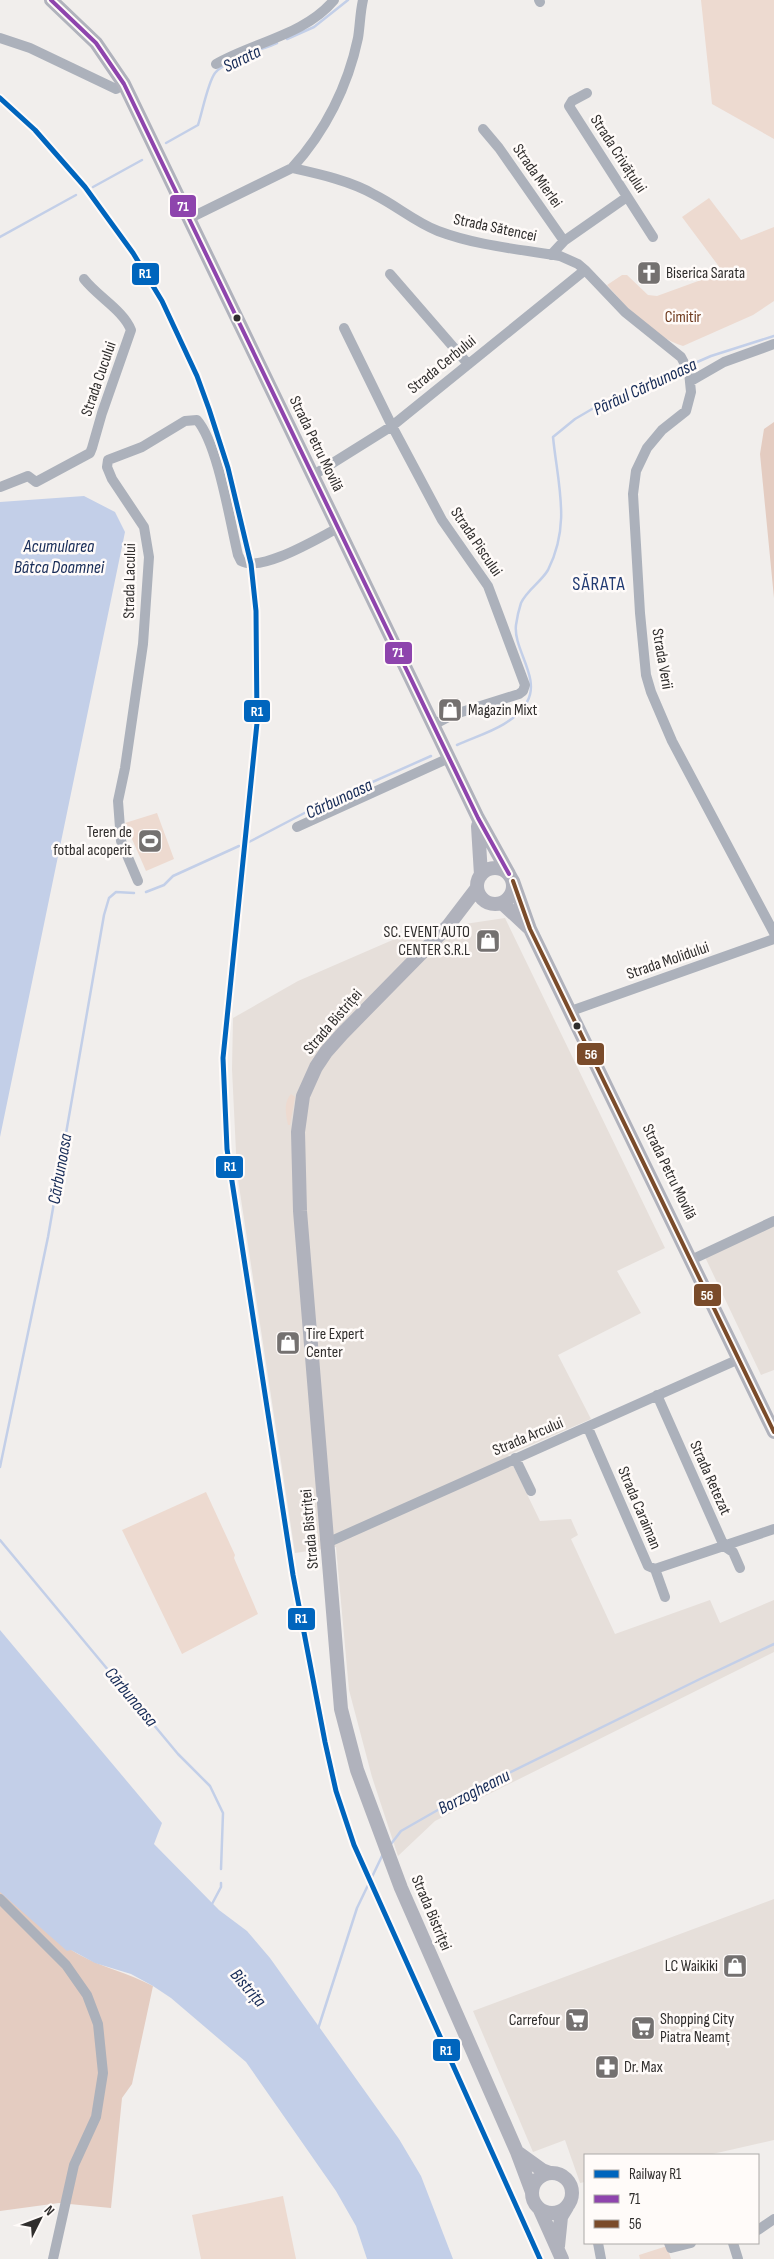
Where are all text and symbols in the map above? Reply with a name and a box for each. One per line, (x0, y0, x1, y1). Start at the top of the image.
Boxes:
water label: Sarata (220, 41, 265, 77)
street label: Strada Crivățului (586, 111, 650, 197)
street label: Strada Mierlei (508, 140, 566, 212)
line badge: 71 (169, 194, 197, 218)
text: 71 (177, 198, 189, 215)
street label: Strada Sătencei (452, 210, 538, 246)
church icon: Biserica Sarata (636, 260, 662, 286)
line badge: R1 (131, 262, 160, 286)
place label: Biserica Sarata (666, 264, 745, 283)
text: R1 (139, 265, 152, 282)
park label: Cimitir (665, 308, 702, 327)
unlabelled marker (232, 313, 242, 323)
street label: Strada Cerbului (404, 332, 480, 398)
street label: Strada Cucului (77, 339, 121, 419)
water label: Pârâul Cărbunoasa (590, 354, 701, 420)
street label: Strada Petru Movilă (285, 393, 347, 495)
street label: Strada Piscului (446, 504, 506, 580)
water label: Acumularea Bâtca Doamnei (14, 536, 105, 578)
street label: Strada Lacului (120, 543, 140, 619)
district label: SĂRATA (572, 573, 626, 596)
street label: Strada Verii (647, 627, 677, 691)
line badge: 71 (384, 641, 413, 665)
text: 71 (392, 644, 404, 661)
shop icon: Magazin Mixt (437, 697, 463, 723)
line badge: R1 (243, 699, 271, 723)
place label: Magazin Mixt (468, 701, 538, 720)
text: R1 (251, 703, 264, 720)
water label: Cărbunoasa (302, 774, 376, 824)
place label: Teren de fotbal acoperit (53, 823, 132, 860)
sports icon: Teren de fotbal acoperit (137, 828, 163, 854)
place label: SC. EVENT AUTO CENTER S.R.L (384, 923, 470, 960)
shop icon: SC. EVENT AUTO CENTER S.R.L (475, 928, 501, 954)
street label: Strada Molidului (624, 938, 712, 984)
street label: Strada Bistriței (300, 986, 366, 1058)
unlabelled marker (572, 1021, 582, 1031)
line badge: 56 (576, 1042, 605, 1066)
text: 56 (585, 1046, 598, 1063)
street label: Strada Petru Movilă (638, 1121, 700, 1223)
water label: Cărbunoasa (43, 1131, 77, 1206)
line badge: R1 (215, 1155, 244, 1179)
text: R1 (224, 1158, 237, 1175)
line badge: 56 (693, 1283, 722, 1307)
text: 56 (701, 1287, 714, 1304)
place label: Tire Expert Center (306, 1325, 364, 1362)
shop icon: Tire Expert Center (275, 1330, 301, 1356)
street label: Strada Arcului (490, 1414, 566, 1460)
street label: Strada Retezat (685, 1438, 735, 1518)
street label: Strada Caraiman (613, 1464, 665, 1552)
street label: Strada Bistriței (297, 1488, 323, 1570)
line badge: R1 (287, 1607, 316, 1631)
text: R1 (295, 1610, 308, 1627)
water label: Cărbunoasa (100, 1663, 162, 1732)
water label: Borzogheanu (435, 1765, 514, 1819)
street label: Strada Bistriței (407, 1872, 455, 1954)
shop icon: LC Waikiki (722, 1953, 748, 1979)
place label: LC Waikiki (665, 1957, 718, 1976)
water label: Bistrița (226, 1965, 271, 2012)
supermarket icon: Carrefour (564, 2007, 590, 2033)
place label: Shopping City Piatra Neamț (660, 2010, 734, 2047)
place label: Carrefour (509, 2011, 560, 2030)
supermarket icon: Shopping City Piatra Neamț (630, 2015, 656, 2041)
line badge: R1 (432, 2038, 461, 2062)
text: R1 (440, 2042, 453, 2059)
pharmacy icon: Dr. Max (594, 2054, 620, 2080)
place label: Dr. Max (624, 2058, 663, 2077)
legend (584, 2154, 759, 2244)
text: Railway R1 (629, 2165, 682, 2184)
text: 71 (629, 2190, 641, 2209)
north arrow (15, 2194, 65, 2244)
text: N (40, 2202, 58, 2219)
text: 56 (629, 2215, 642, 2234)

